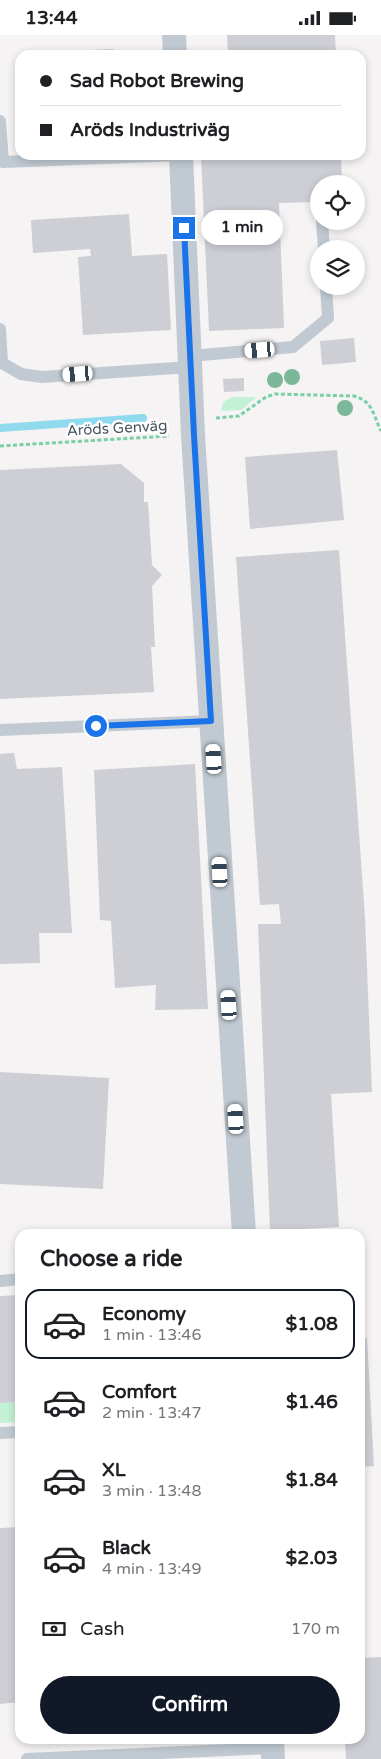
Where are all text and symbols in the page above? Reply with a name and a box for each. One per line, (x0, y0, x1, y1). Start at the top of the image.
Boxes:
text: 13:44 (25, 7, 78, 29)
text: Sad Robot Brewing (70, 70, 244, 92)
text: Aröds Industriväg (70, 119, 230, 141)
map controls (310, 175, 365, 295)
button: locate (310, 175, 365, 230)
callout: 1 min (202, 211, 284, 245)
route end (173, 217, 195, 239)
text: 1 min (221, 217, 263, 237)
button: layers (310, 240, 365, 295)
car (244, 341, 275, 359)
car (62, 365, 93, 383)
street label: Aröds Genväg (66, 416, 168, 440)
route start (85, 715, 107, 737)
car (205, 744, 222, 774)
car (211, 857, 228, 887)
car (220, 990, 237, 1020)
car (227, 1104, 244, 1134)
text: Choose a ride (40, 1246, 183, 1272)
icon: car (42, 1302, 87, 1347)
text: Economy (102, 1303, 186, 1325)
text: $1.08 (286, 1313, 338, 1335)
text: 1 min · 13:46 (102, 1325, 201, 1345)
icon: car (42, 1380, 87, 1425)
text: Comfort (102, 1381, 176, 1403)
text: $1.46 (286, 1391, 338, 1413)
text: 2 min · 13:47 (102, 1403, 201, 1423)
icon: car (42, 1458, 87, 1503)
text: XL (102, 1459, 126, 1481)
text: $1.84 (286, 1469, 338, 1491)
text: 3 min · 13:48 (102, 1481, 201, 1501)
icon: car (42, 1536, 87, 1581)
text: Black (102, 1537, 151, 1559)
text: $2.03 (286, 1547, 338, 1569)
text: 4 min · 13:49 (102, 1559, 201, 1579)
icon: cash (40, 1615, 68, 1643)
text: Cash (80, 1618, 125, 1640)
text: 170 m (291, 1619, 340, 1639)
button: Confirm (40, 1676, 340, 1734)

